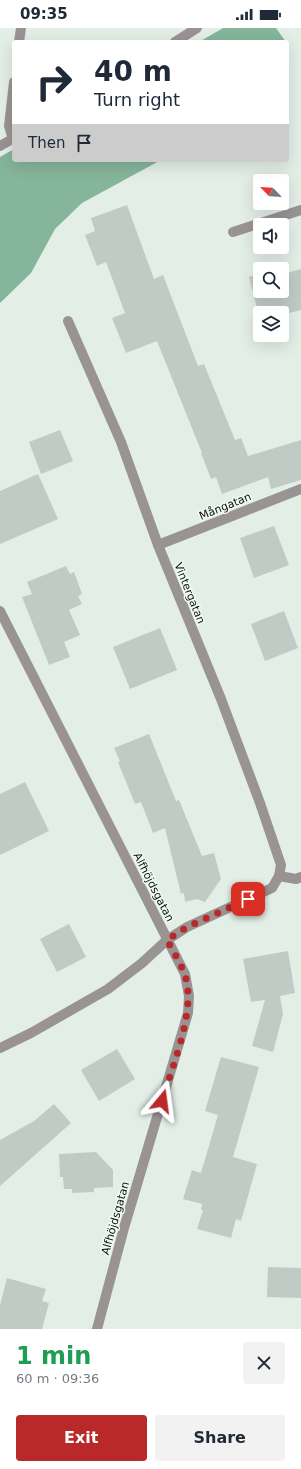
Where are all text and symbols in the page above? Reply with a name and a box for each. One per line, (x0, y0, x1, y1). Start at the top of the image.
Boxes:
text: 09:35 (20, 5, 68, 23)
text: 40 m (94, 55, 172, 88)
icon: right (28, 56, 80, 108)
text: Turn right (94, 89, 180, 110)
icon: arrive (73, 132, 95, 154)
text: Then (28, 134, 65, 152)
north arrow (253, 174, 289, 210)
map controls (253, 174, 289, 342)
button: sound (253, 218, 289, 254)
button: search (253, 262, 289, 298)
button: layers (253, 306, 289, 342)
street label: Mångatan (197, 490, 253, 523)
street label: Vintergatan (171, 561, 208, 626)
street label: Alfhöjdsgatan (131, 851, 177, 924)
pin (231, 882, 265, 916)
icon: arrive (237, 888, 259, 910)
position arrow (141, 1080, 183, 1122)
street label: Alfhöjdsgatan (99, 1180, 132, 1256)
text: 1 min (16, 1342, 91, 1370)
button: close (243, 1342, 285, 1384)
text: 60 m · 09:36 (16, 1371, 99, 1386)
button: Exit (16, 1415, 147, 1461)
button: Share (155, 1415, 285, 1461)

